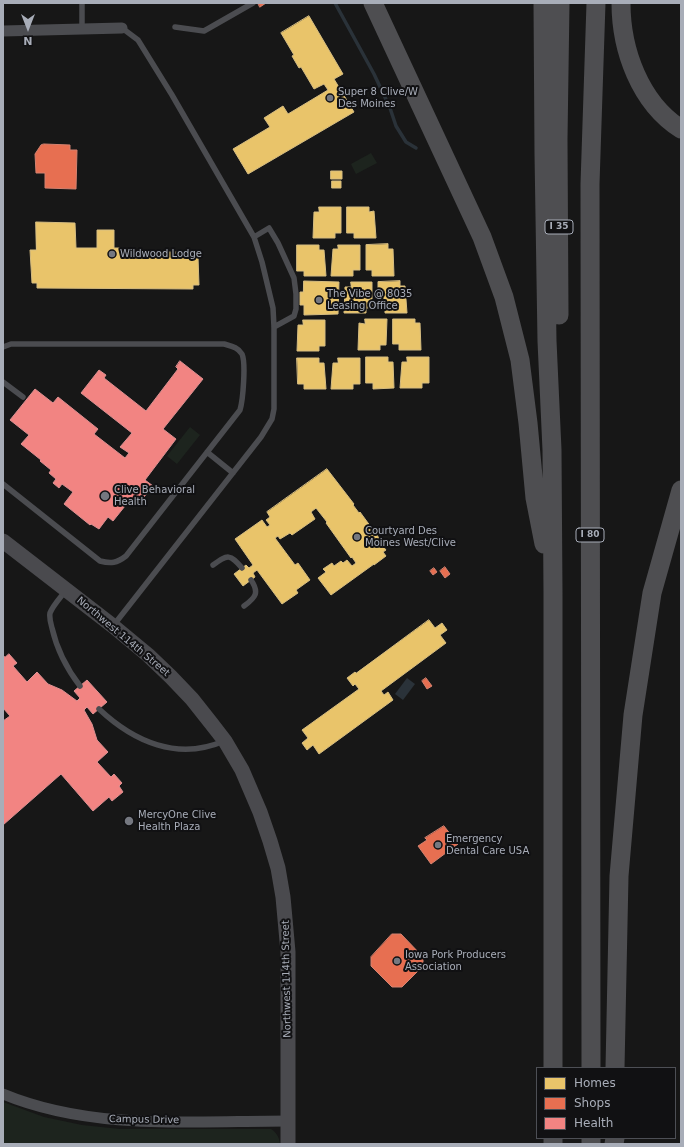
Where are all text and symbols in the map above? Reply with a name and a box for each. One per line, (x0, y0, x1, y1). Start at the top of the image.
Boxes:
north arrow (8, 8, 48, 48)
text: N (23, 34, 33, 47)
place label: Super 8 Clive/W Des Moines (338, 86, 418, 110)
marker: Super 8 Clive/W Des Moines (325, 93, 335, 103)
road number: I 35 (545, 220, 573, 234)
place label: Wildwood Lodge (120, 248, 202, 260)
marker: Wildwood Lodge (107, 249, 117, 259)
place label: The Vibe @ 8035 Leasing Office (327, 288, 412, 312)
marker: The Vibe @ 8035 Leasing Office (314, 295, 324, 305)
place label: Clive Behavioral Health (114, 484, 195, 508)
marker: Clive Behavioral Health (99, 490, 111, 502)
place label: Courtyard Des Moines West/Clive (365, 525, 456, 548)
road number: I 80 (576, 528, 604, 542)
marker: Courtyard Des Moines West/Clive (352, 532, 362, 542)
street label: Northwest 114th Street (74, 595, 172, 679)
place label: MercyOne Clive Health Plaza (138, 809, 216, 832)
marker: MercyOne Clive Health Plaza (123, 815, 135, 827)
place label: Emergency Dental Care USA (446, 833, 529, 856)
marker: Emergency Dental Care USA (433, 840, 443, 850)
street label: Northwest 114th Street (280, 920, 294, 1038)
place label: Iowa Pork Producers Association (405, 949, 506, 972)
marker: Iowa Pork Producers Association (392, 956, 402, 966)
legend (536, 1067, 676, 1139)
text: Homes (574, 1076, 616, 1090)
text: Shops (574, 1096, 610, 1110)
street label: Campus Drive (109, 1113, 179, 1127)
text: Health (574, 1116, 613, 1130)

